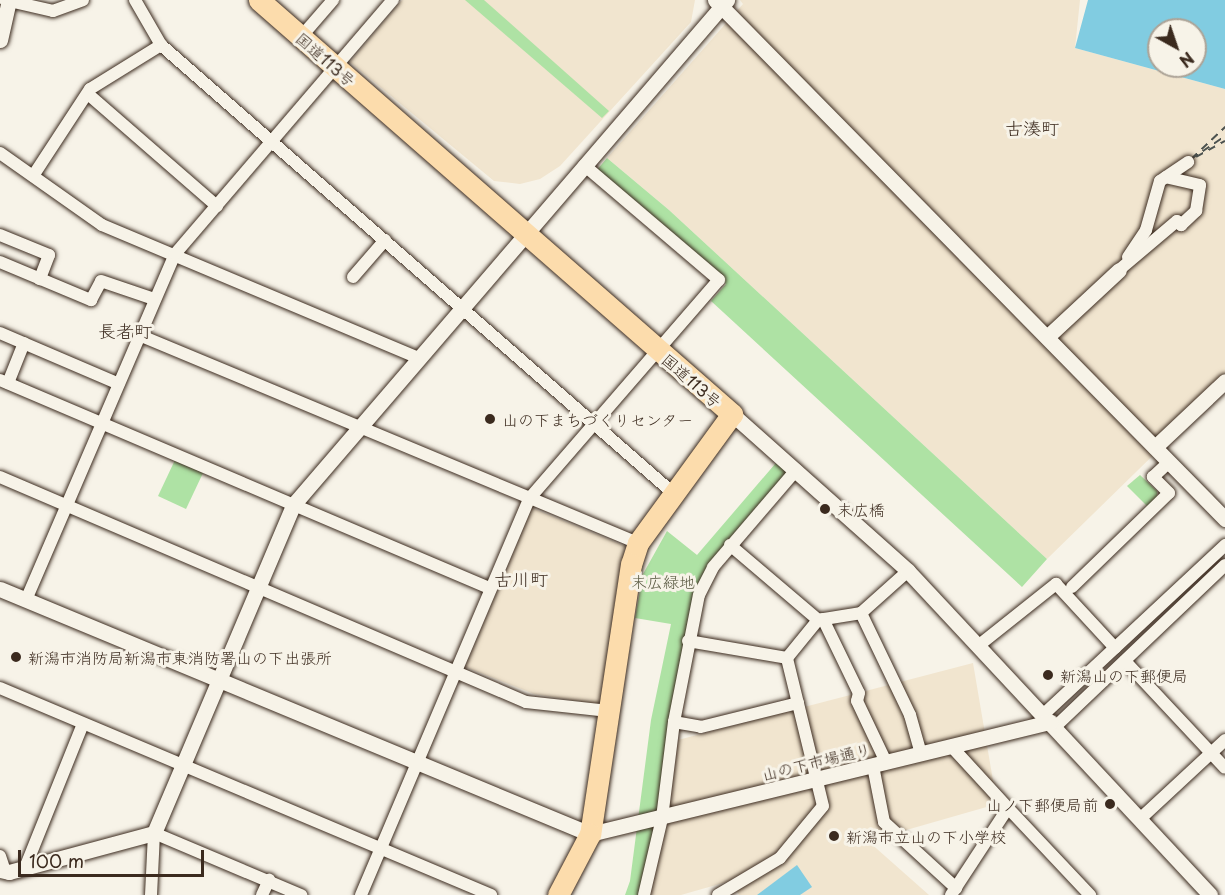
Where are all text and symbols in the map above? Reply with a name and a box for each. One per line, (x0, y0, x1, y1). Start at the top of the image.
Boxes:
north arrow (1147, 18, 1207, 78)
street label: 国道113号 (292, 28, 360, 90)
text: N (1175, 47, 1200, 74)
district label: 古湊町 (1005, 117, 1059, 139)
district label: 長者町 (98, 320, 152, 342)
street label: 国道113号 (658, 349, 726, 411)
place label: 山の下まちづくりセンター (502, 409, 694, 429)
marker: 山の下まちづくりセンター (483, 412, 497, 426)
place label: 末広橋 (837, 499, 885, 519)
marker: 末広橋 (818, 502, 832, 516)
district label: 古川町 (494, 568, 548, 590)
park label: 末広緑地 (631, 571, 695, 591)
place label: 新潟市消防局新潟市東消防署山の下出張所 (28, 647, 332, 667)
marker: 新潟市消防局新潟市東消防署山の下出張所 (9, 650, 23, 664)
place label: 新潟山の下郵便局 (1060, 665, 1188, 685)
marker: 新潟山の下郵便局 (1041, 668, 1055, 682)
street label: 山の下市場通り (759, 738, 873, 784)
place label: 山ノ下郵便局前 (986, 794, 1098, 814)
marker: 山ノ下郵便局前 (1103, 797, 1117, 811)
place label: 新潟市立山の下小学校 (846, 826, 1006, 846)
marker: 新潟市立山の下小学校 (827, 829, 841, 843)
scale bar (21, 838, 207, 876)
text: 100 m (29, 847, 84, 874)

